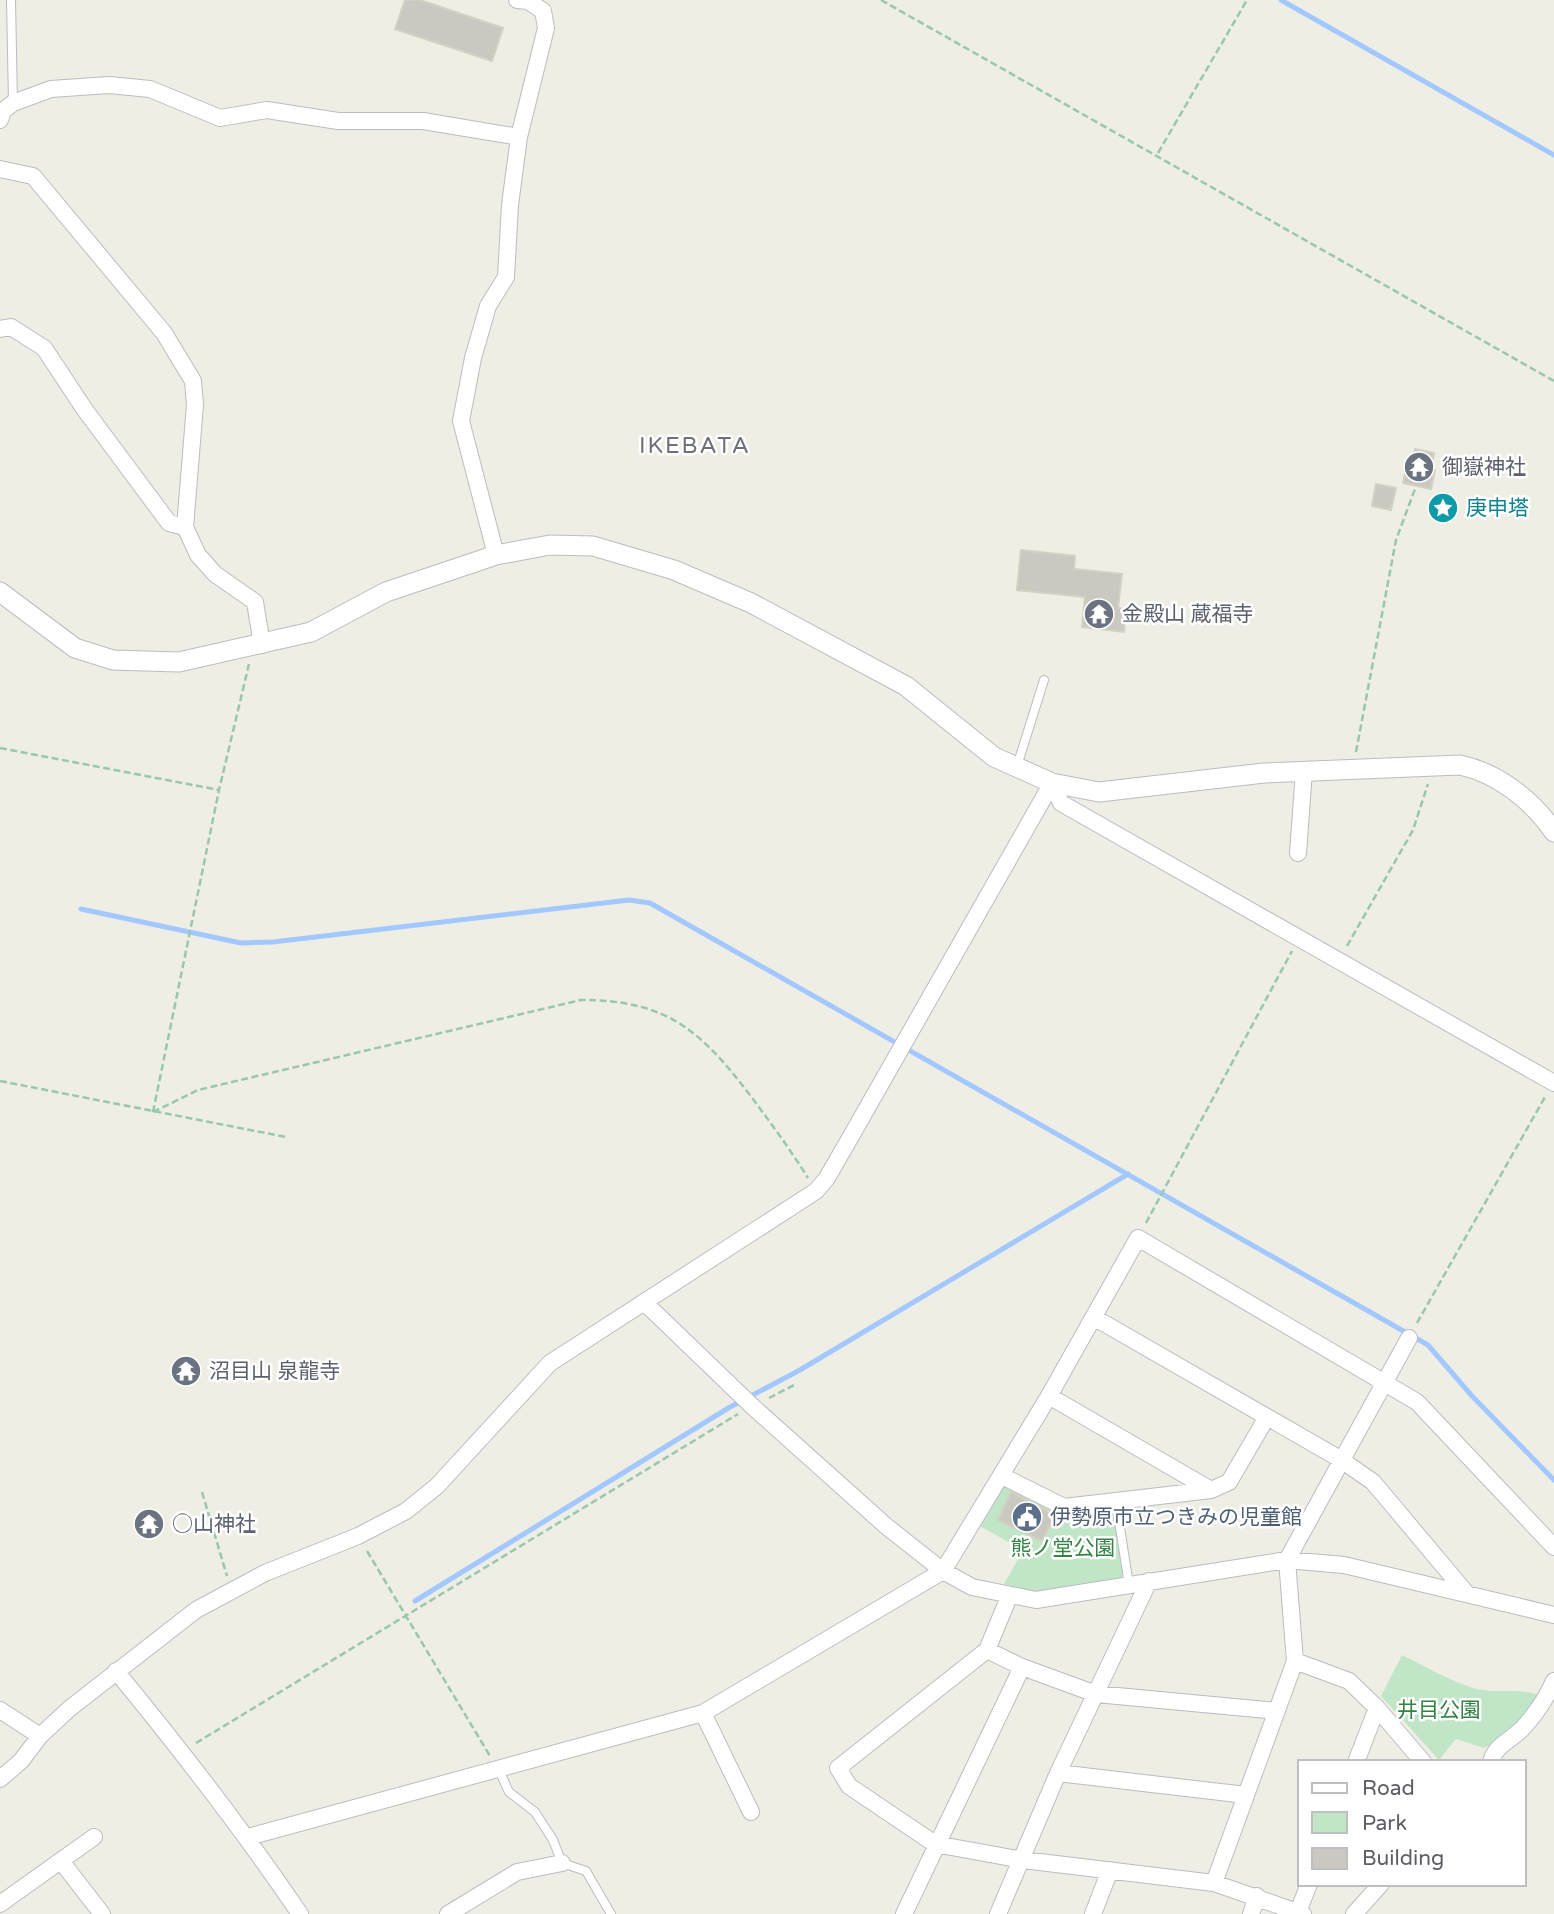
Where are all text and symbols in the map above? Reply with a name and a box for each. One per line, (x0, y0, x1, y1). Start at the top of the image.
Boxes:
district label: IKEBATA (639, 432, 751, 460)
temple icon: 御嶽神社 (1402, 450, 1436, 484)
place label: 御嶽神社 (1442, 455, 1526, 480)
place icon: 庚申塔 (1426, 491, 1460, 525)
place label: 庚申塔 (1466, 496, 1529, 521)
temple icon: 金殿山 蔵福寺 (1082, 597, 1116, 631)
place label: 金殿山 蔵福寺 (1122, 602, 1253, 627)
temple icon: 沼目山 泉龍寺 (169, 1354, 203, 1388)
place label: 沼目山 泉龍寺 (209, 1359, 340, 1384)
public building icon: 伊勢原市立つきみの児童館 (1010, 1500, 1044, 1534)
place label: 伊勢原市立つきみの児童館 (1050, 1505, 1302, 1530)
temple icon: ○山神社 (132, 1507, 166, 1541)
place label: ○山神社 (172, 1512, 256, 1537)
park label: 熊ノ堂公園 (1011, 1536, 1116, 1561)
park label: 井目公園 (1397, 1698, 1481, 1723)
legend (1298, 1760, 1526, 1886)
text: Road (1362, 1776, 1415, 1801)
text: Park (1362, 1811, 1407, 1836)
text: Building (1362, 1846, 1444, 1871)

